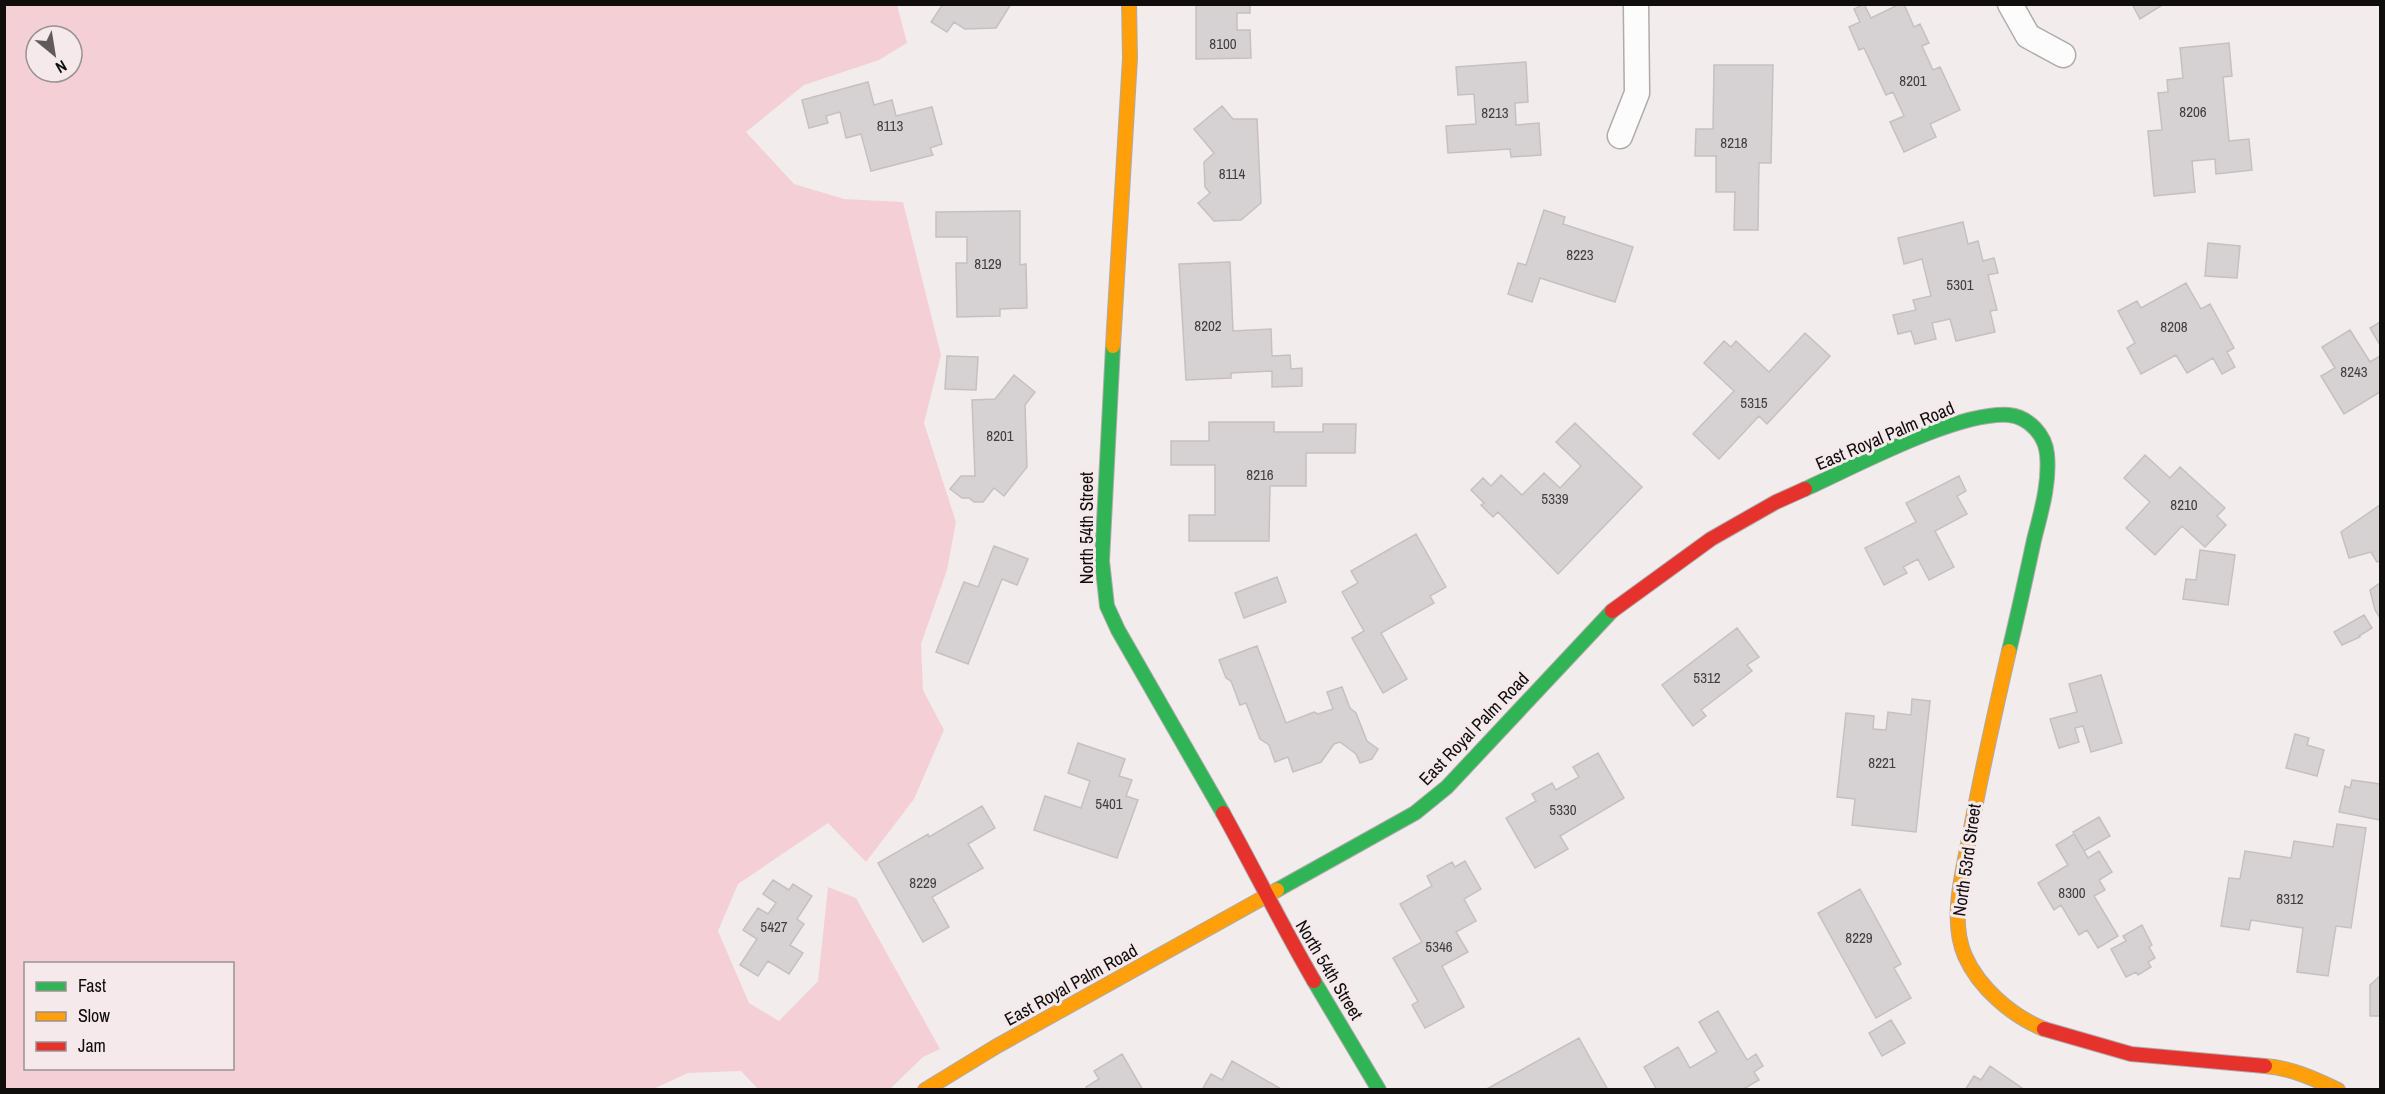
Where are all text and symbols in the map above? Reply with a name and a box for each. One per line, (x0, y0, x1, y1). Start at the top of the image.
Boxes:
north arrow (24, 24, 84, 84)
house number: 8100 (1209, 33, 1237, 54)
text: N (52, 55, 71, 79)
house number: 8201 (1899, 70, 1927, 91)
house number: 8206 (2179, 101, 2207, 122)
house number: 8213 (1481, 102, 1509, 123)
house number: 8113 (877, 115, 903, 136)
house number: 8218 (1720, 132, 1748, 153)
house number: 8114 (1219, 163, 1245, 184)
house number: 8223 (1566, 244, 1594, 265)
house number: 8129 (974, 253, 1002, 274)
house number: 5301 (1946, 274, 1974, 295)
house number: 8202 (1194, 315, 1222, 336)
house number: 8208 (2160, 316, 2188, 337)
house number: 8243 (2340, 361, 2368, 382)
house number: 5315 (1740, 392, 1768, 413)
street label: East Royal Palm Road (1812, 395, 1958, 476)
house number: 8201 (986, 425, 1014, 446)
house number: 8216 (1246, 464, 1274, 485)
street label: North 54th Street (1074, 472, 1099, 584)
house number: 5339 (1541, 488, 1569, 509)
house number: 8210 (2170, 494, 2198, 515)
street label: East Royal Palm Road (1413, 667, 1534, 791)
house number: 5312 (1693, 667, 1721, 688)
house number: 8221 (1868, 752, 1896, 773)
house number: 5401 (1095, 793, 1123, 814)
house number: 5330 (1549, 799, 1577, 820)
street label: North 53rd Street (1946, 802, 1987, 918)
house number: 8229 (909, 872, 937, 893)
house number: 8300 (2058, 882, 2086, 903)
house number: 8312 (2276, 888, 2304, 909)
street label: North 54th Street (1290, 915, 1369, 1024)
house number: 5427 (760, 916, 788, 937)
house number: 8229 (1845, 927, 1873, 948)
house number: 5346 (1425, 936, 1453, 957)
street label: East Royal Palm Road (1000, 938, 1142, 1031)
legend (24, 962, 234, 1070)
text: Fast (78, 973, 106, 998)
text: Slow (78, 1003, 110, 1028)
text: Jam (78, 1033, 106, 1058)

